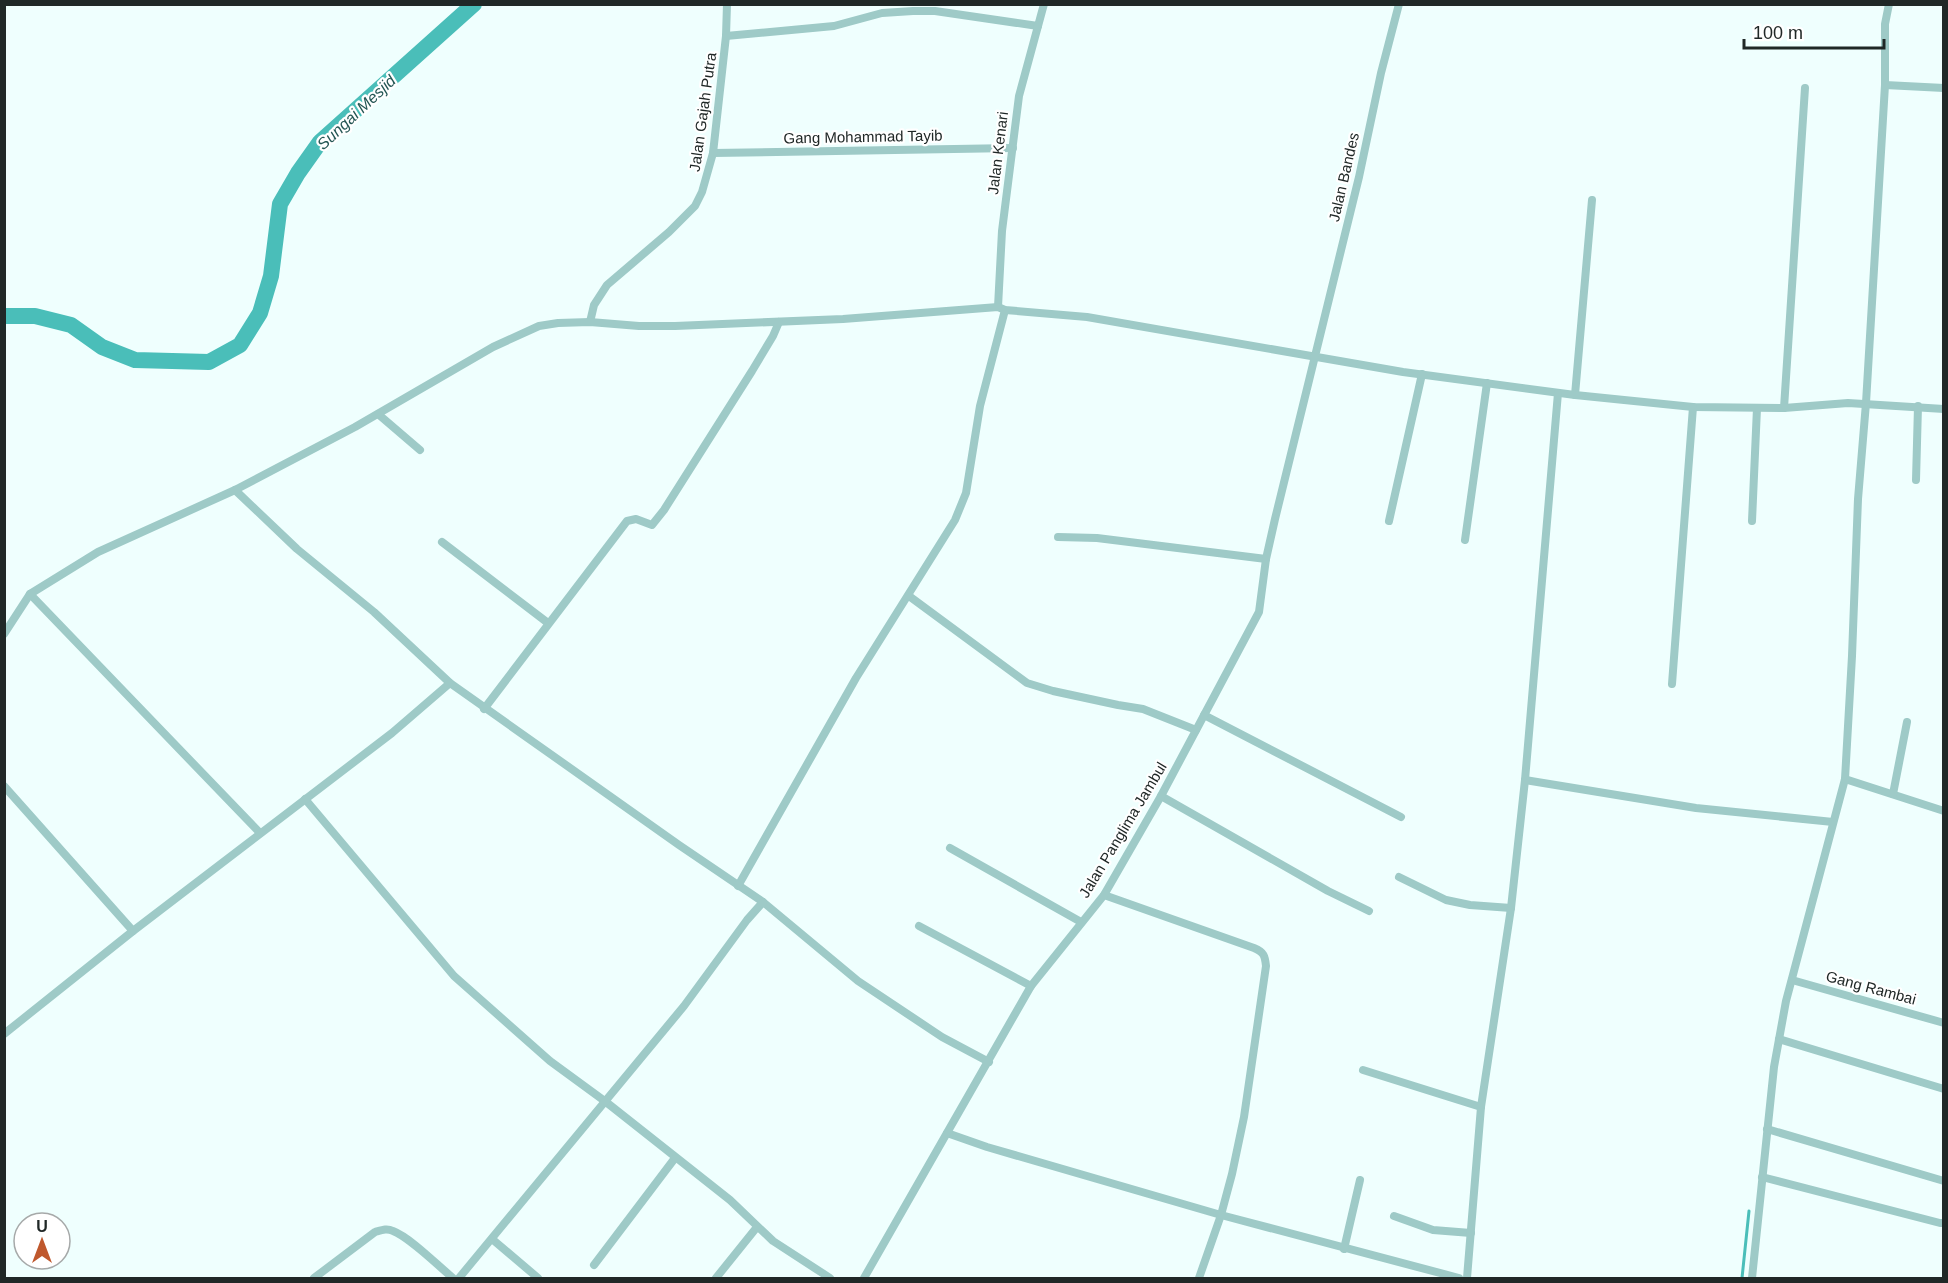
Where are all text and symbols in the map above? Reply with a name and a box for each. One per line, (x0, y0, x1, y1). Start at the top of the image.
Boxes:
scale bar (1744, 12, 1884, 50)
text: 100 m (1753, 23, 1803, 43)
street label: Jalan Gajah Putra (686, 51, 719, 173)
water label: Sungai Mesjid (314, 71, 400, 153)
street label: Jalan Kenari (984, 111, 1011, 195)
street label: Gang Mohammad Tayib (783, 127, 943, 146)
street label: Jalan Bandes (1325, 131, 1362, 223)
street label: Jalan Panglima Jambul (1075, 759, 1170, 901)
street label: Gang Rambai (1824, 967, 1918, 1008)
north arrow (12, 1211, 72, 1271)
text: U (36, 1218, 48, 1235)

